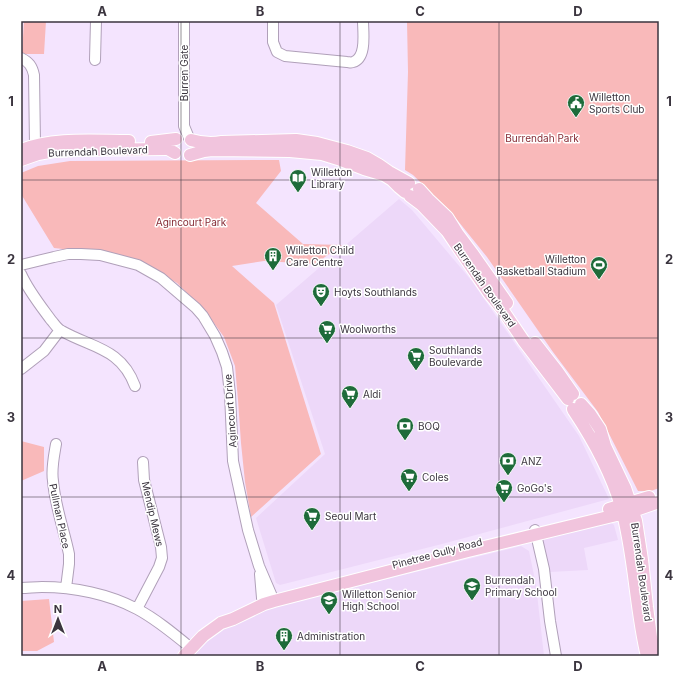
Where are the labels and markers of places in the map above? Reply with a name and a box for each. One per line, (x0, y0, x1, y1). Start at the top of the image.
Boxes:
place label: Willetton Sports Club (589, 91, 644, 115)
public building icon: Willetton Sports Club (566, 93, 586, 118)
place label: Willetton Library (311, 166, 352, 190)
library icon: Willetton Library (288, 168, 308, 193)
place label: Willetton Child Care Centre (286, 244, 354, 268)
building icon: Willetton Child Care Centre (263, 246, 283, 271)
place label: Willetton Basketball Stadium (496, 253, 586, 277)
sports icon: Willetton Basketball Stadium (589, 255, 609, 280)
theatre icon: Hoyts Southlands (311, 282, 331, 307)
place label: Hoyts Southlands (334, 286, 417, 298)
supermarket icon: Woolworths (317, 319, 337, 344)
place label: Woolworths (340, 323, 396, 335)
place label: Southlands Boulevarde (429, 344, 482, 368)
supermarket icon: Southlands Boulevarde (406, 346, 426, 371)
supermarket icon: Aldi (340, 384, 360, 409)
place label: Aldi (363, 388, 381, 400)
bank icon: BOQ (395, 416, 415, 441)
place label: BOQ (418, 420, 440, 432)
bank icon: ANZ (498, 451, 518, 476)
place label: ANZ (521, 455, 542, 467)
supermarket icon: Coles (399, 467, 419, 492)
place label: Coles (422, 471, 449, 483)
supermarket icon: GoGo's (494, 478, 514, 503)
place label: GoGo's (517, 482, 552, 494)
supermarket icon: Seoul Mart (302, 506, 322, 531)
place label: Seoul Mart (325, 510, 377, 522)
place label: Burrendah Primary School (485, 574, 557, 598)
school or university icon: Burrendah Primary School (462, 576, 482, 601)
place label: Willetton Senior High School (342, 588, 416, 612)
school or university icon: Willetton Senior High School (319, 590, 339, 615)
building icon: Administration (274, 626, 294, 651)
place label: Administration (297, 630, 365, 642)

